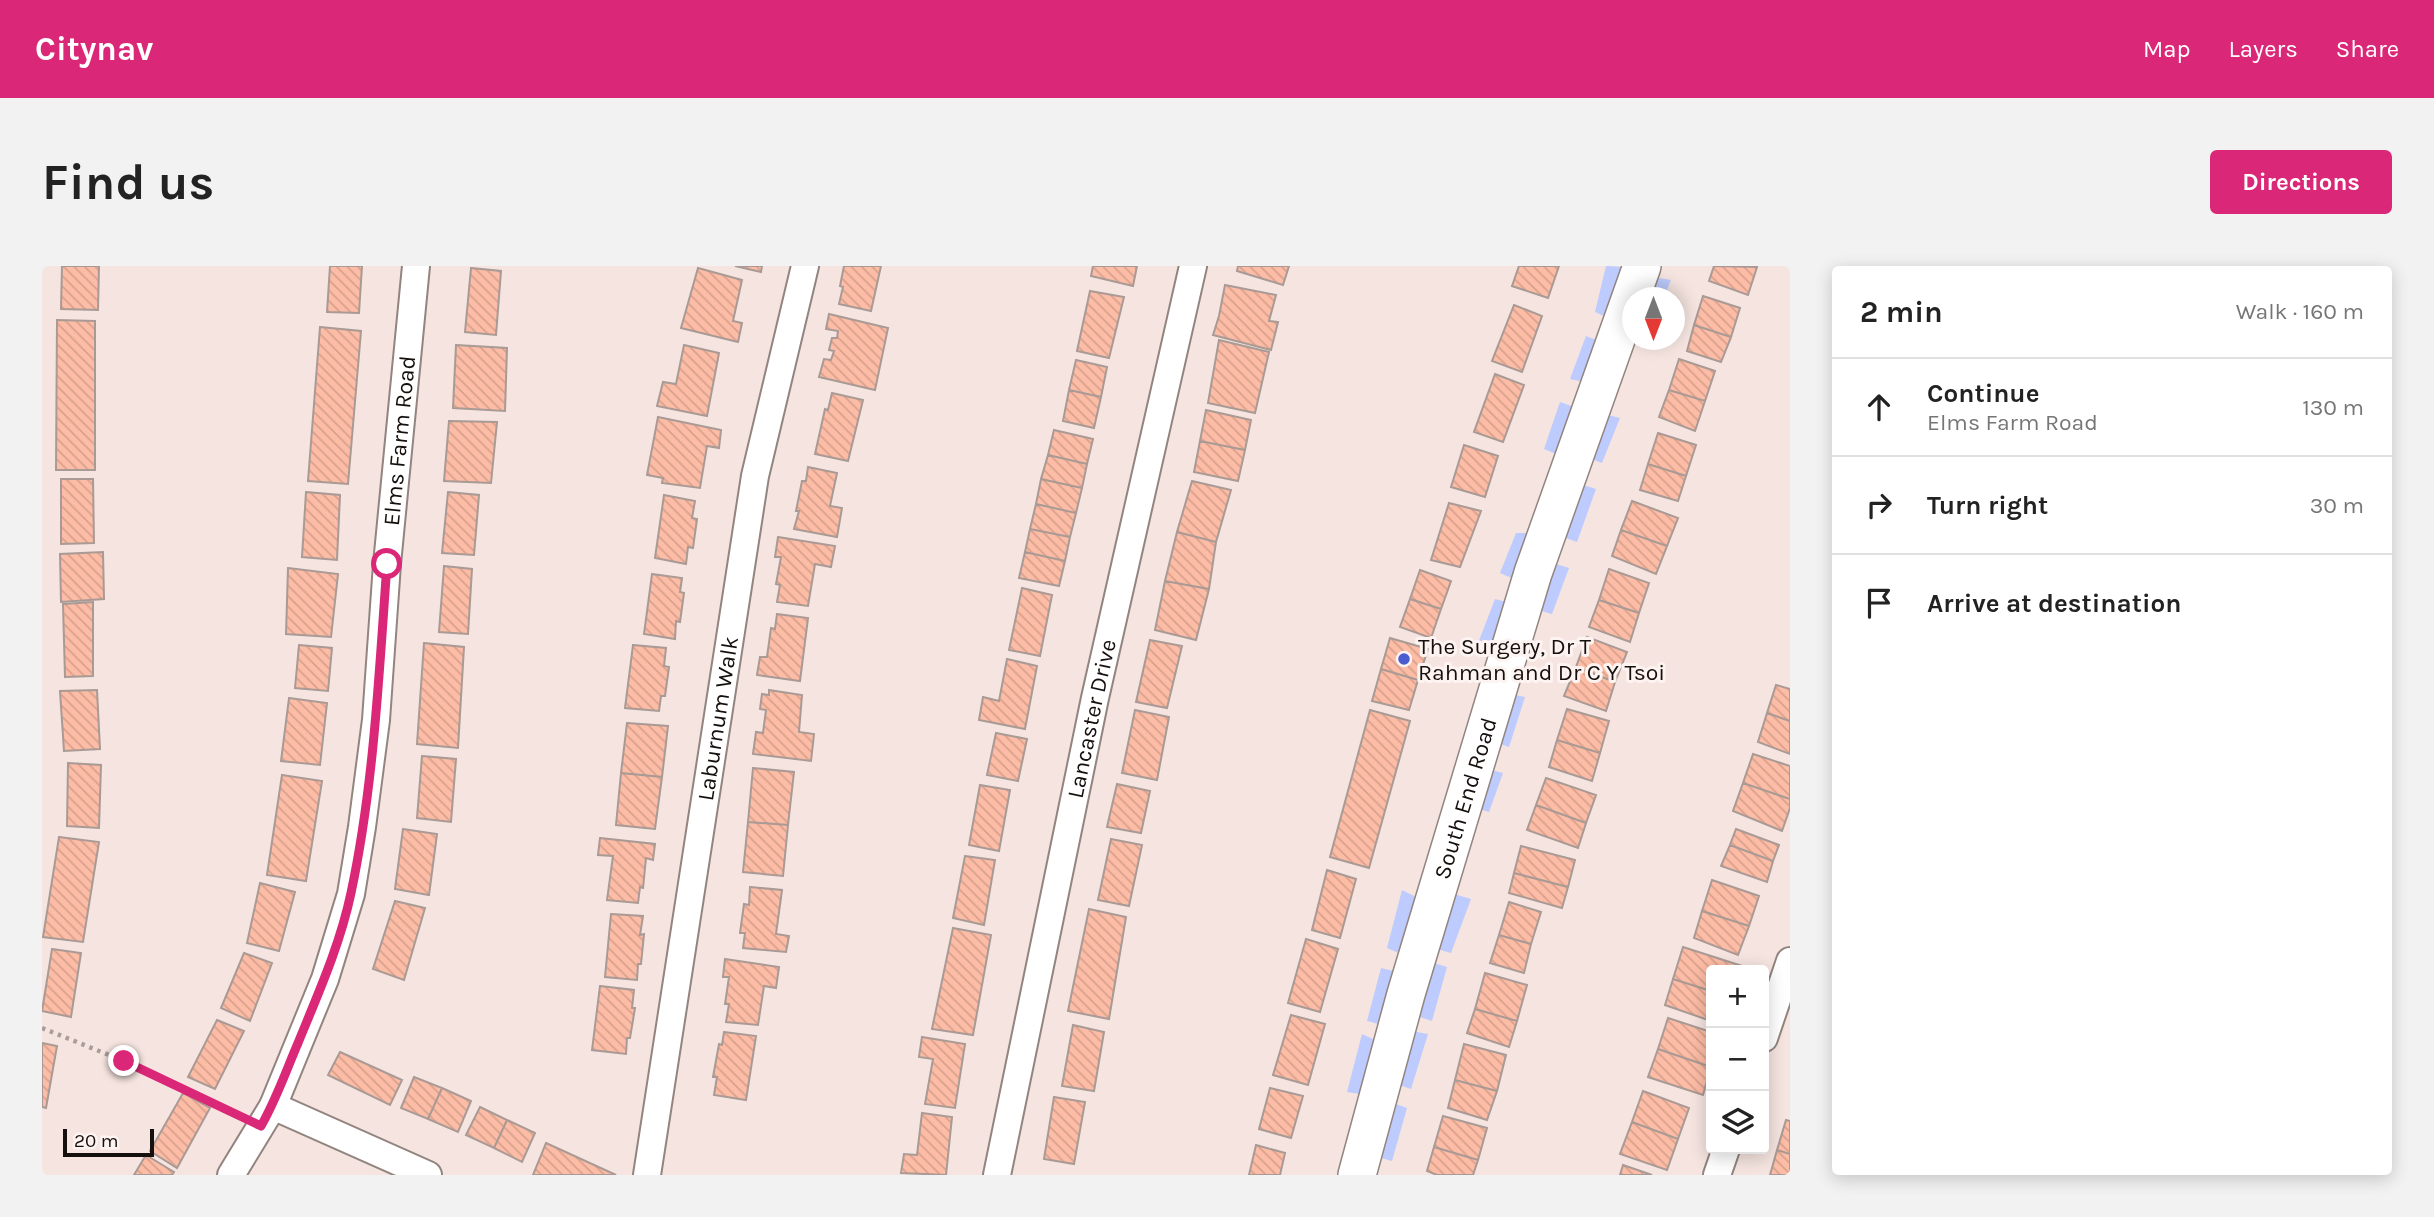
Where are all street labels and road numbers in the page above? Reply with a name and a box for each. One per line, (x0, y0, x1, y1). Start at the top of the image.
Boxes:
street label: Elms Farm Road (377, 354, 421, 527)
street label: Laburnum Walk (692, 634, 744, 803)
street label: Lancaster Drive (1061, 636, 1121, 801)
street label: South End Road (1428, 714, 1502, 882)

